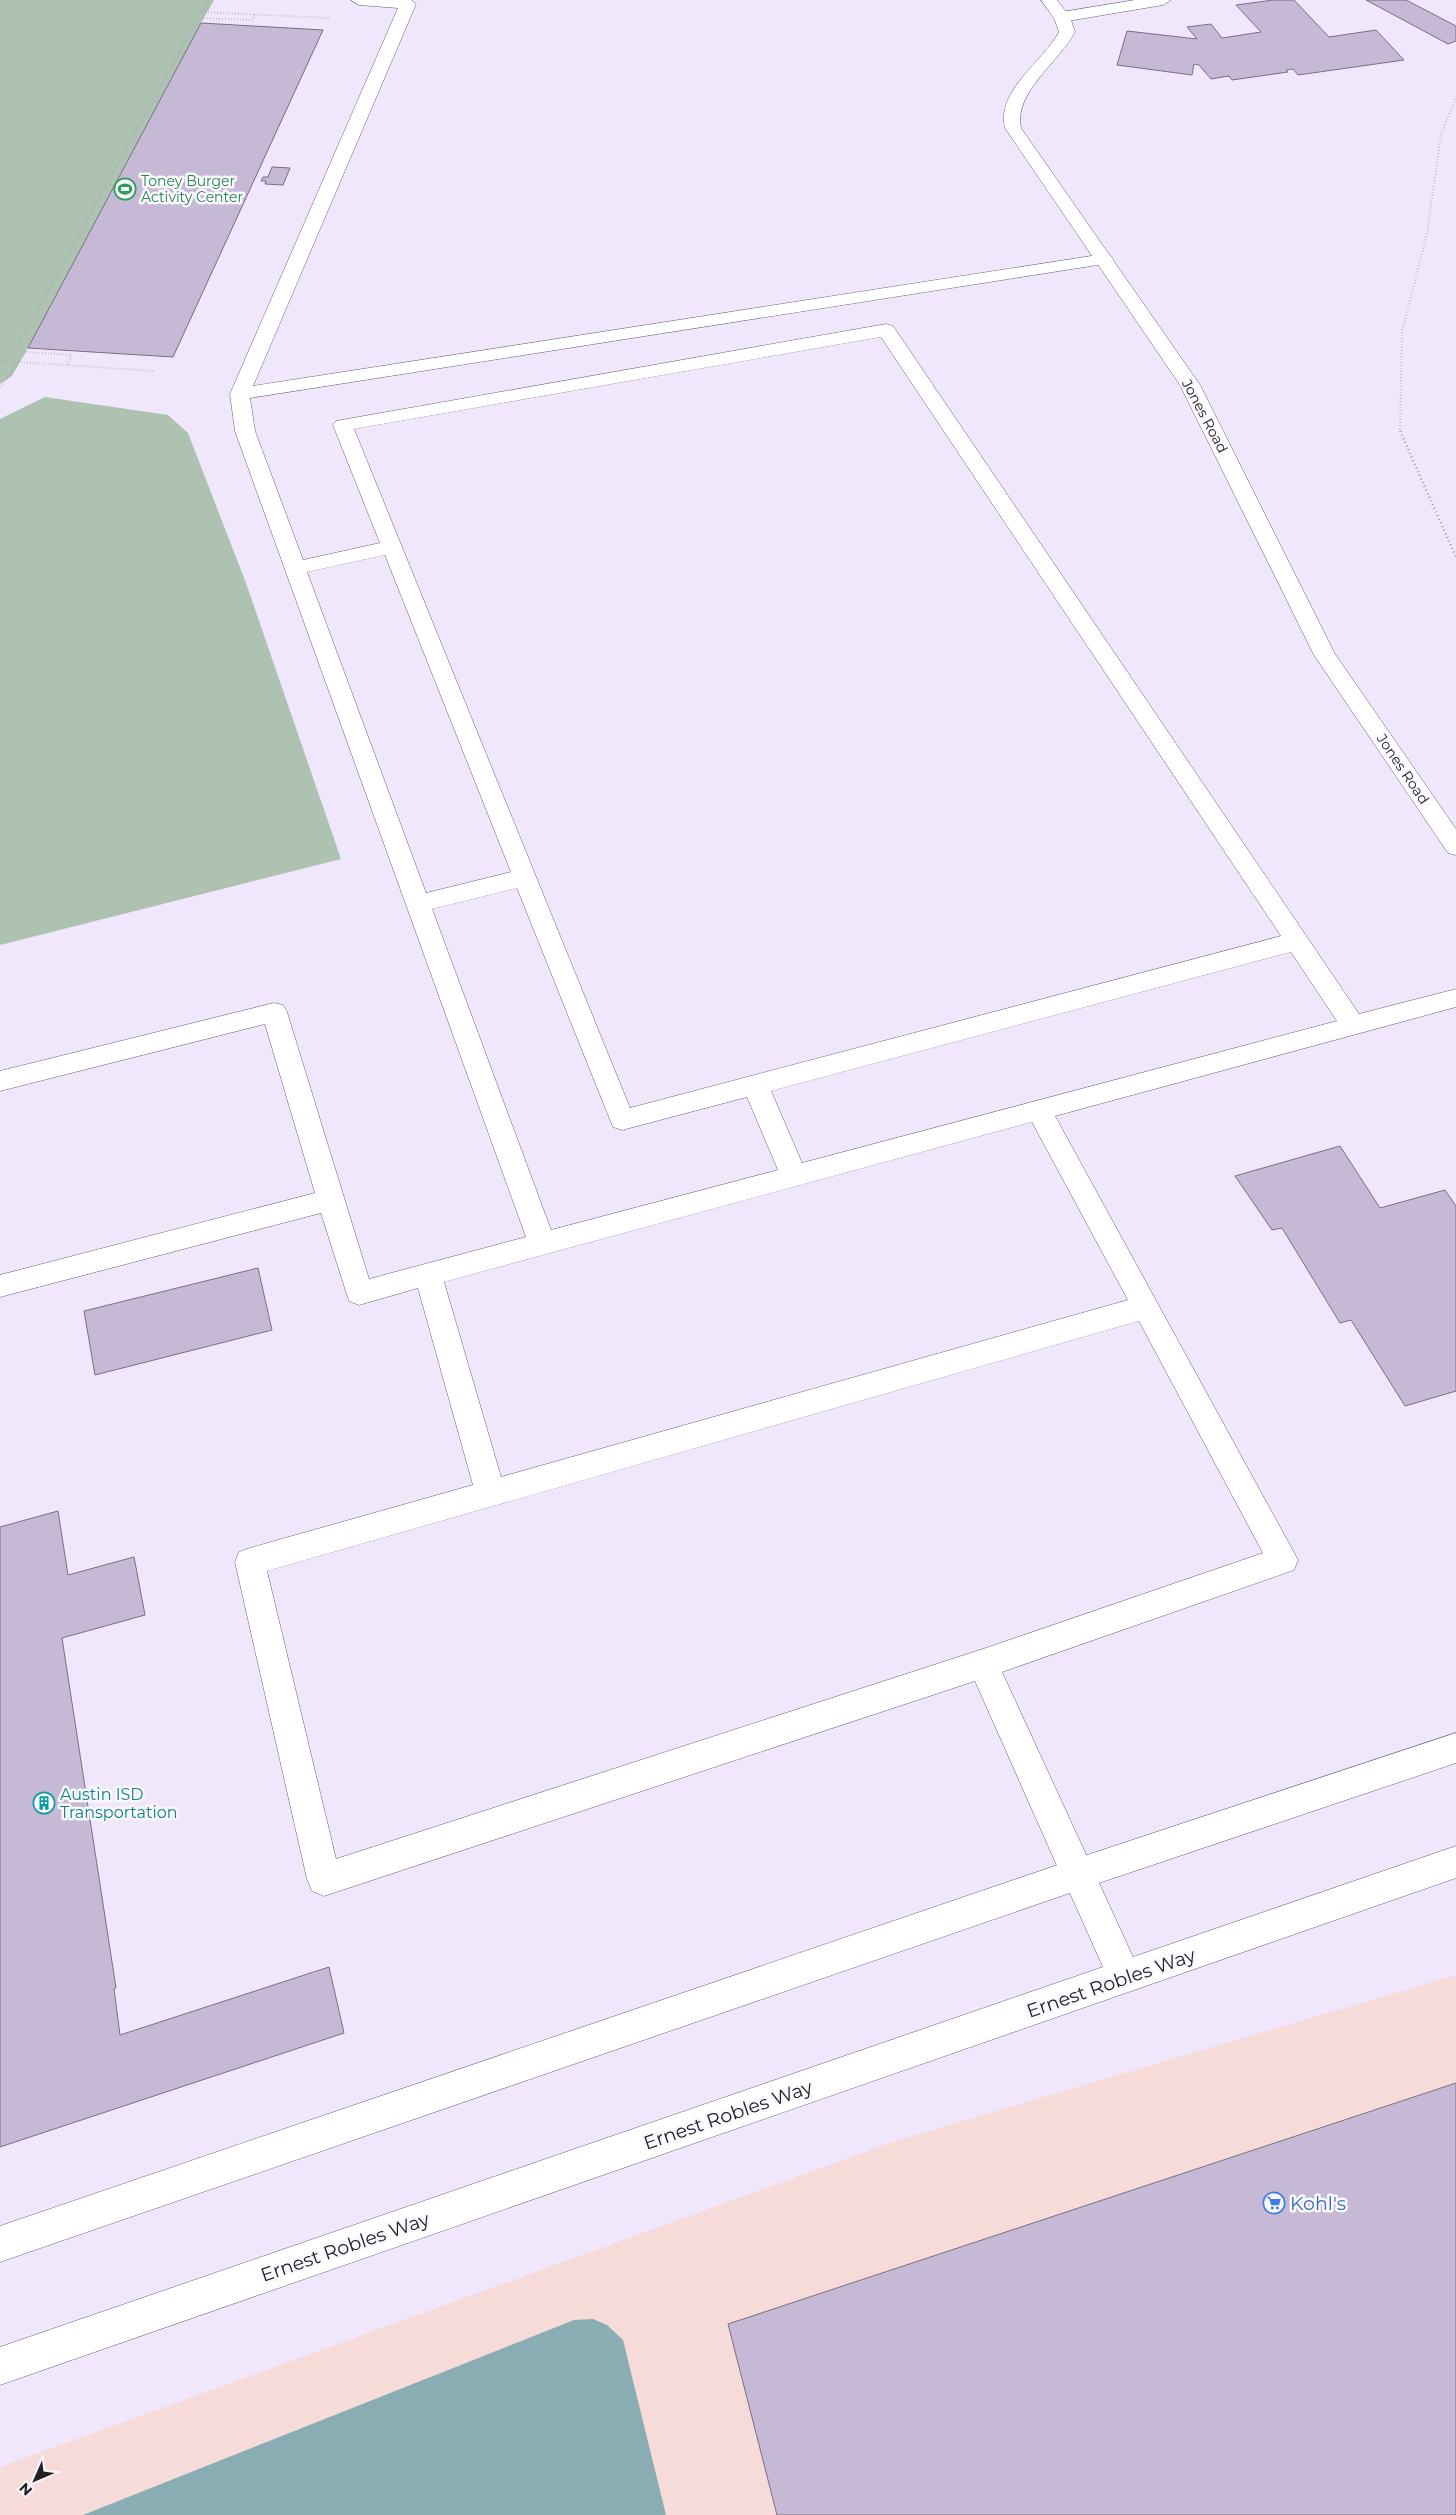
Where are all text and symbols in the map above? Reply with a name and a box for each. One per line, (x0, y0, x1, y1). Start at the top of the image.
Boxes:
place label: Toney Burger Activity Center (141, 172, 243, 206)
sports icon: Toney Burger Activity Center (113, 177, 137, 201)
street label: Jones Road (1178, 375, 1232, 456)
street label: Jones Road (1372, 730, 1433, 808)
place label: Austin ISD Transportation (60, 1785, 178, 1822)
building icon: Austin ISD Transportation (32, 1791, 56, 1815)
street label: Ernest Robles Way (1024, 1943, 1199, 2023)
street label: Ernest Robles Way (641, 2075, 816, 2155)
supermarket icon: Kohl's (1262, 2191, 1286, 2215)
place label: Kohl's (1290, 2192, 1346, 2215)
street label: Ernest Robles Way (258, 2207, 433, 2287)
north arrow (10, 2455, 60, 2505)
text: N (15, 2479, 36, 2500)

